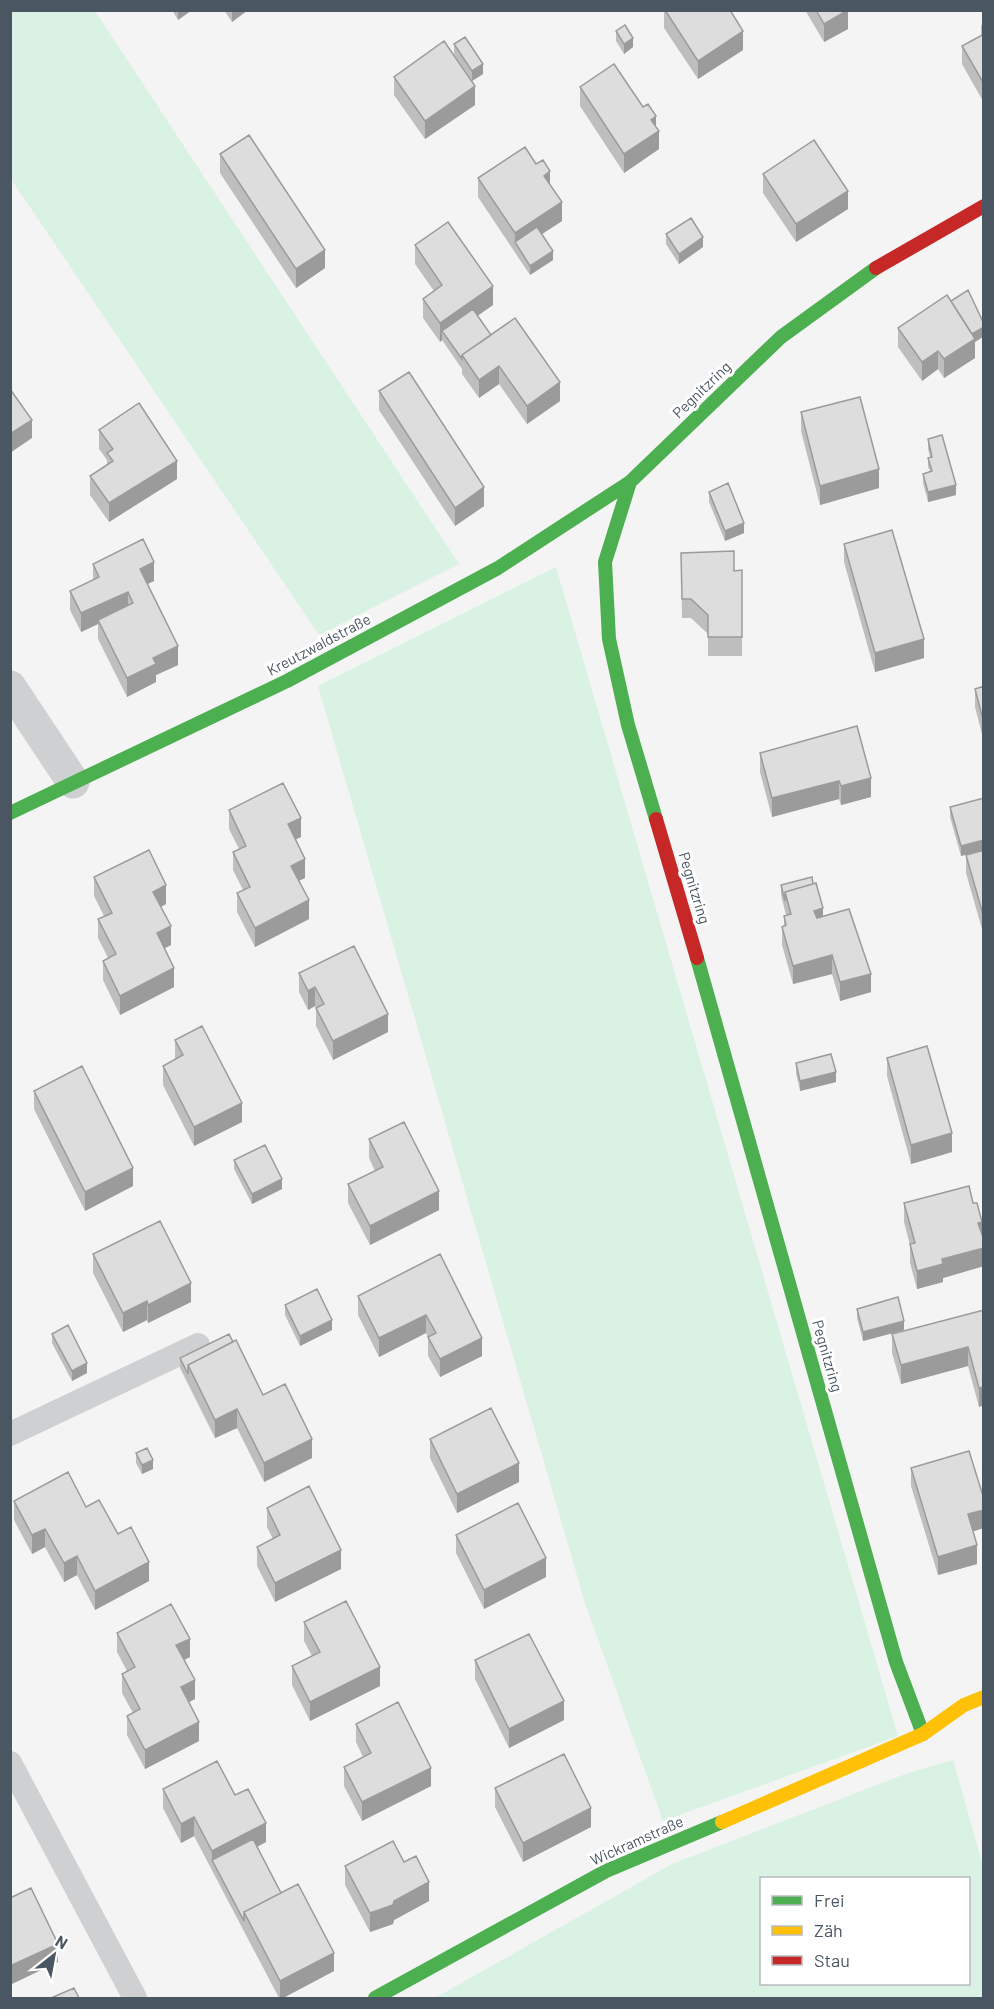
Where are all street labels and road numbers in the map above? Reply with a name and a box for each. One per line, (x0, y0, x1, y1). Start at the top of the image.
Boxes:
street label: Pegnitzring (668, 357, 734, 421)
street label: Kreutzwaldstraße (264, 609, 373, 679)
street label: Pegnitzring (676, 850, 714, 926)
street label: Pegnitzring (809, 1318, 847, 1394)
street label: Wickramstraße (587, 1812, 686, 1869)

